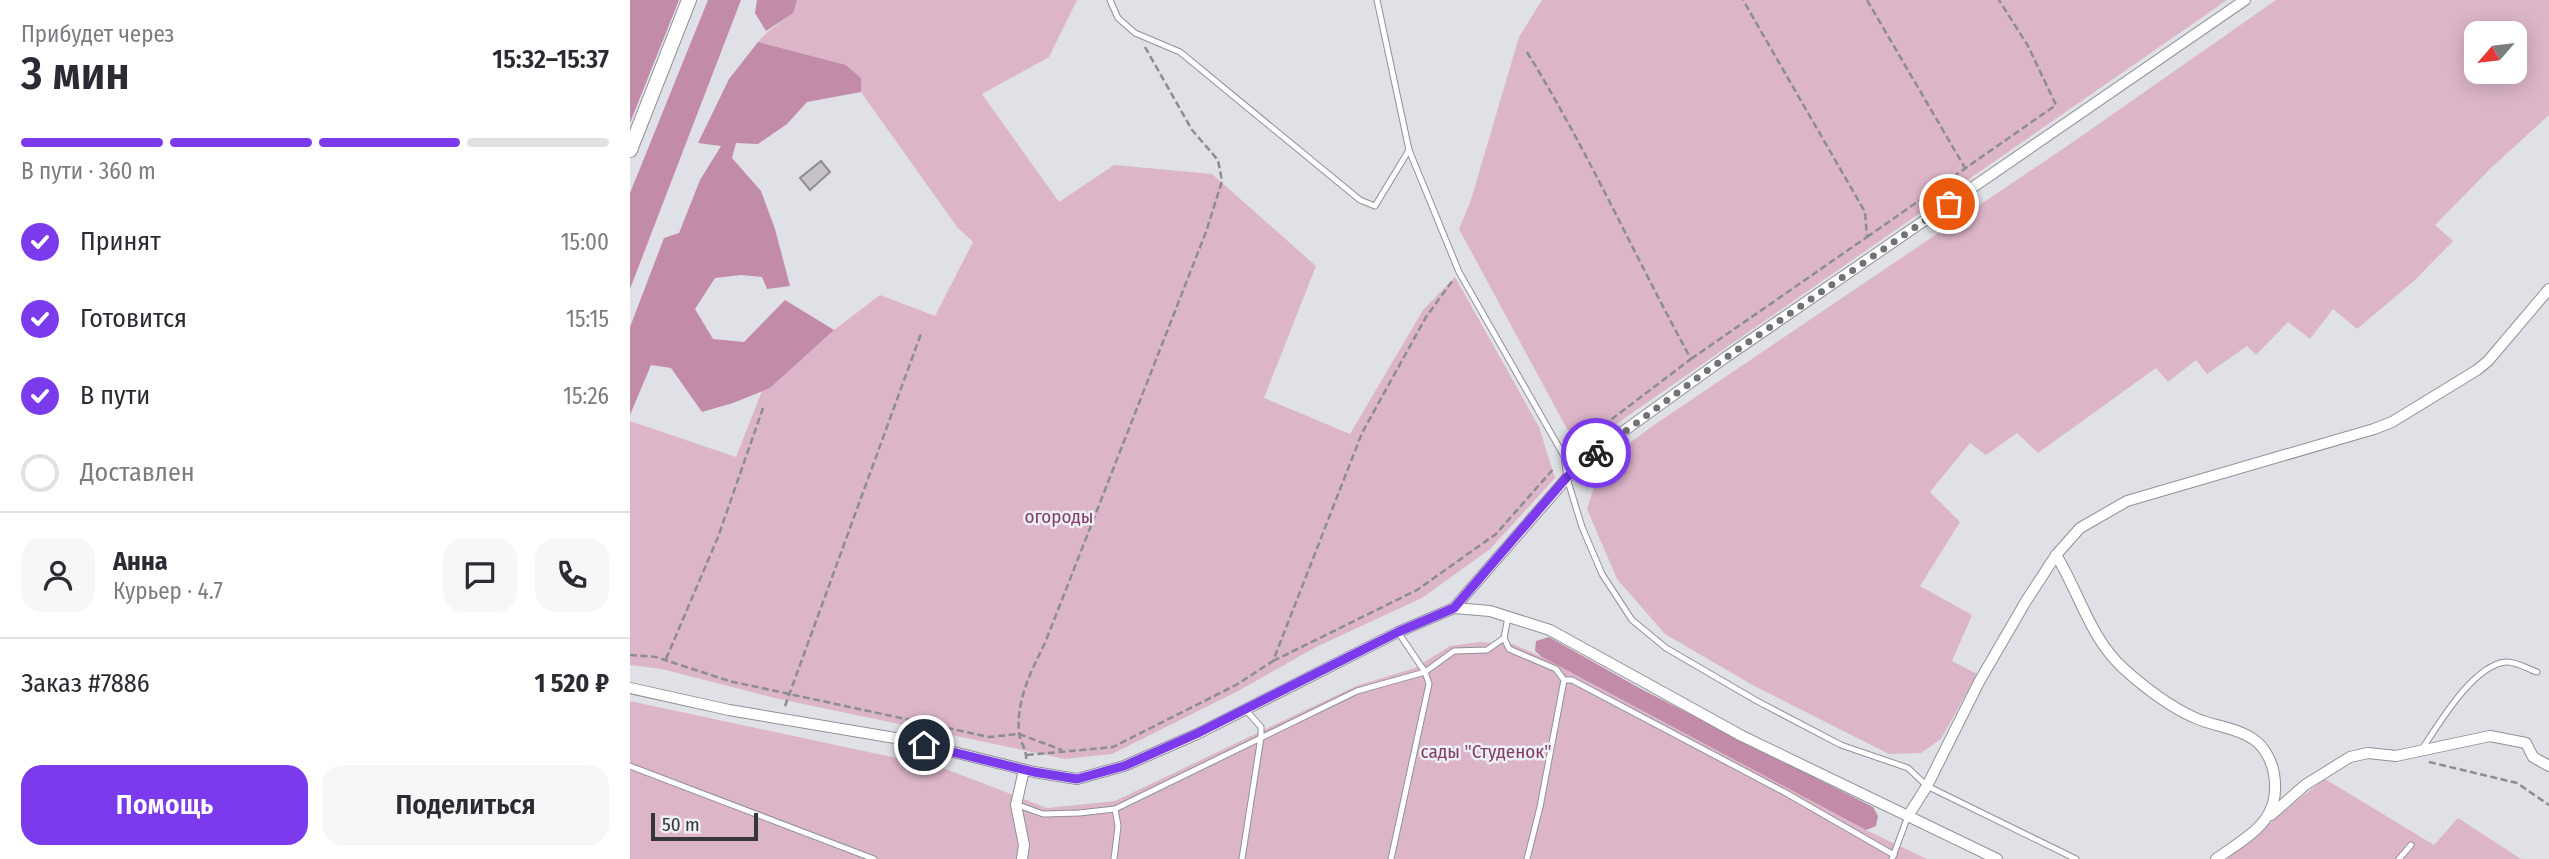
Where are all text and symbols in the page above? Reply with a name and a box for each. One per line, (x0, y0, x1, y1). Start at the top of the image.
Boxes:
text: Прибудет через (21, 20, 174, 48)
north arrow (2464, 21, 2527, 84)
map controls (2464, 21, 2527, 84)
text: 15:32–15:37 (492, 44, 609, 75)
text: 3 мин (21, 46, 130, 101)
text: В пути · 360 m (21, 157, 156, 185)
pin (1919, 174, 1979, 234)
icon: bag (1930, 185, 1968, 223)
icon: check (21, 223, 59, 261)
text: Принят (80, 226, 161, 257)
text: 15:00 (561, 228, 609, 256)
icon: check (21, 300, 59, 338)
text: Готовится (80, 303, 187, 334)
text: 15:15 (566, 305, 609, 333)
icon: check (21, 377, 59, 415)
text: В пути (80, 380, 150, 411)
text: 15:26 (563, 382, 609, 410)
courier (1561, 418, 1631, 488)
icon: bike (1577, 434, 1615, 472)
text: Доставлен (80, 457, 195, 488)
park label: огороды (1025, 505, 1094, 528)
button: person (21, 538, 95, 612)
button: chat (443, 538, 517, 612)
button: phone (535, 538, 609, 612)
text: Анна (113, 546, 168, 577)
text: Курьер · 4.7 (113, 577, 223, 605)
text: Заказ #7886 (21, 668, 150, 699)
text: 1 520 ₽ (534, 668, 609, 699)
pin (894, 715, 954, 775)
icon: home (905, 726, 943, 764)
park label: сады "Студенок" (1421, 740, 1551, 763)
button: Помощь (21, 765, 308, 845)
button: Поделиться (322, 765, 609, 845)
scale bar (651, 810, 758, 842)
text: 50 m (662, 813, 700, 836)

